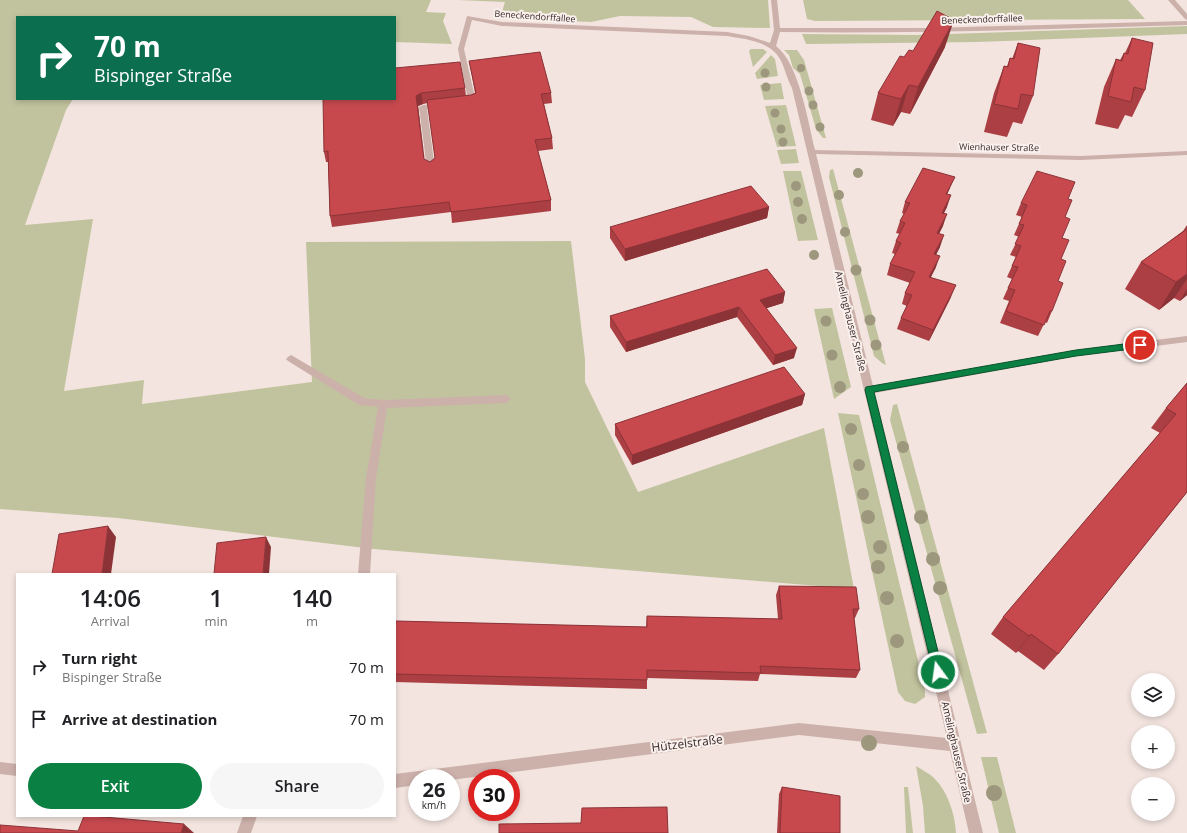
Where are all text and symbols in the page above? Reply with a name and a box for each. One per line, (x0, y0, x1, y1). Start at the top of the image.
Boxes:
street label: Beneckendorffallee (494, 7, 576, 25)
street label: Beneckendorffallee (941, 11, 1023, 27)
text: 70 m (94, 27, 161, 65)
icon: right (28, 32, 80, 84)
text: Bispinger Straße (94, 63, 232, 87)
street label: Wienhauser Straße (959, 140, 1039, 154)
street label: Amelinghauser Straße (832, 269, 870, 373)
pin (1123, 328, 1157, 362)
icon: arrive (1129, 334, 1151, 356)
text: 14:06 (80, 581, 141, 614)
text: 1 (209, 581, 223, 614)
text: 140 (291, 581, 332, 614)
text: Arrival (91, 612, 130, 630)
text: min (205, 612, 228, 630)
text: m (306, 612, 318, 630)
text: Turn right (62, 648, 137, 668)
position arrow (917, 651, 959, 693)
icon: right (28, 656, 50, 678)
text: 70 m (349, 657, 384, 677)
text: Bispinger Straße (62, 668, 162, 686)
map controls (1131, 673, 1175, 821)
button: layers (1131, 673, 1175, 717)
street label: Amelinghauser Straße (939, 700, 976, 804)
icon: arrive (28, 708, 50, 730)
text: Arrive at destination (62, 709, 217, 729)
text: 70 m (349, 709, 384, 729)
button: + (1131, 725, 1175, 769)
street label: Hützelstraße (650, 730, 724, 756)
button: Exit (28, 763, 202, 809)
button: Share (210, 763, 384, 809)
speed limit sign: 30 (468, 769, 520, 821)
text: 26 (423, 776, 445, 803)
button: − (1131, 777, 1175, 821)
text: km/h (422, 798, 446, 812)

